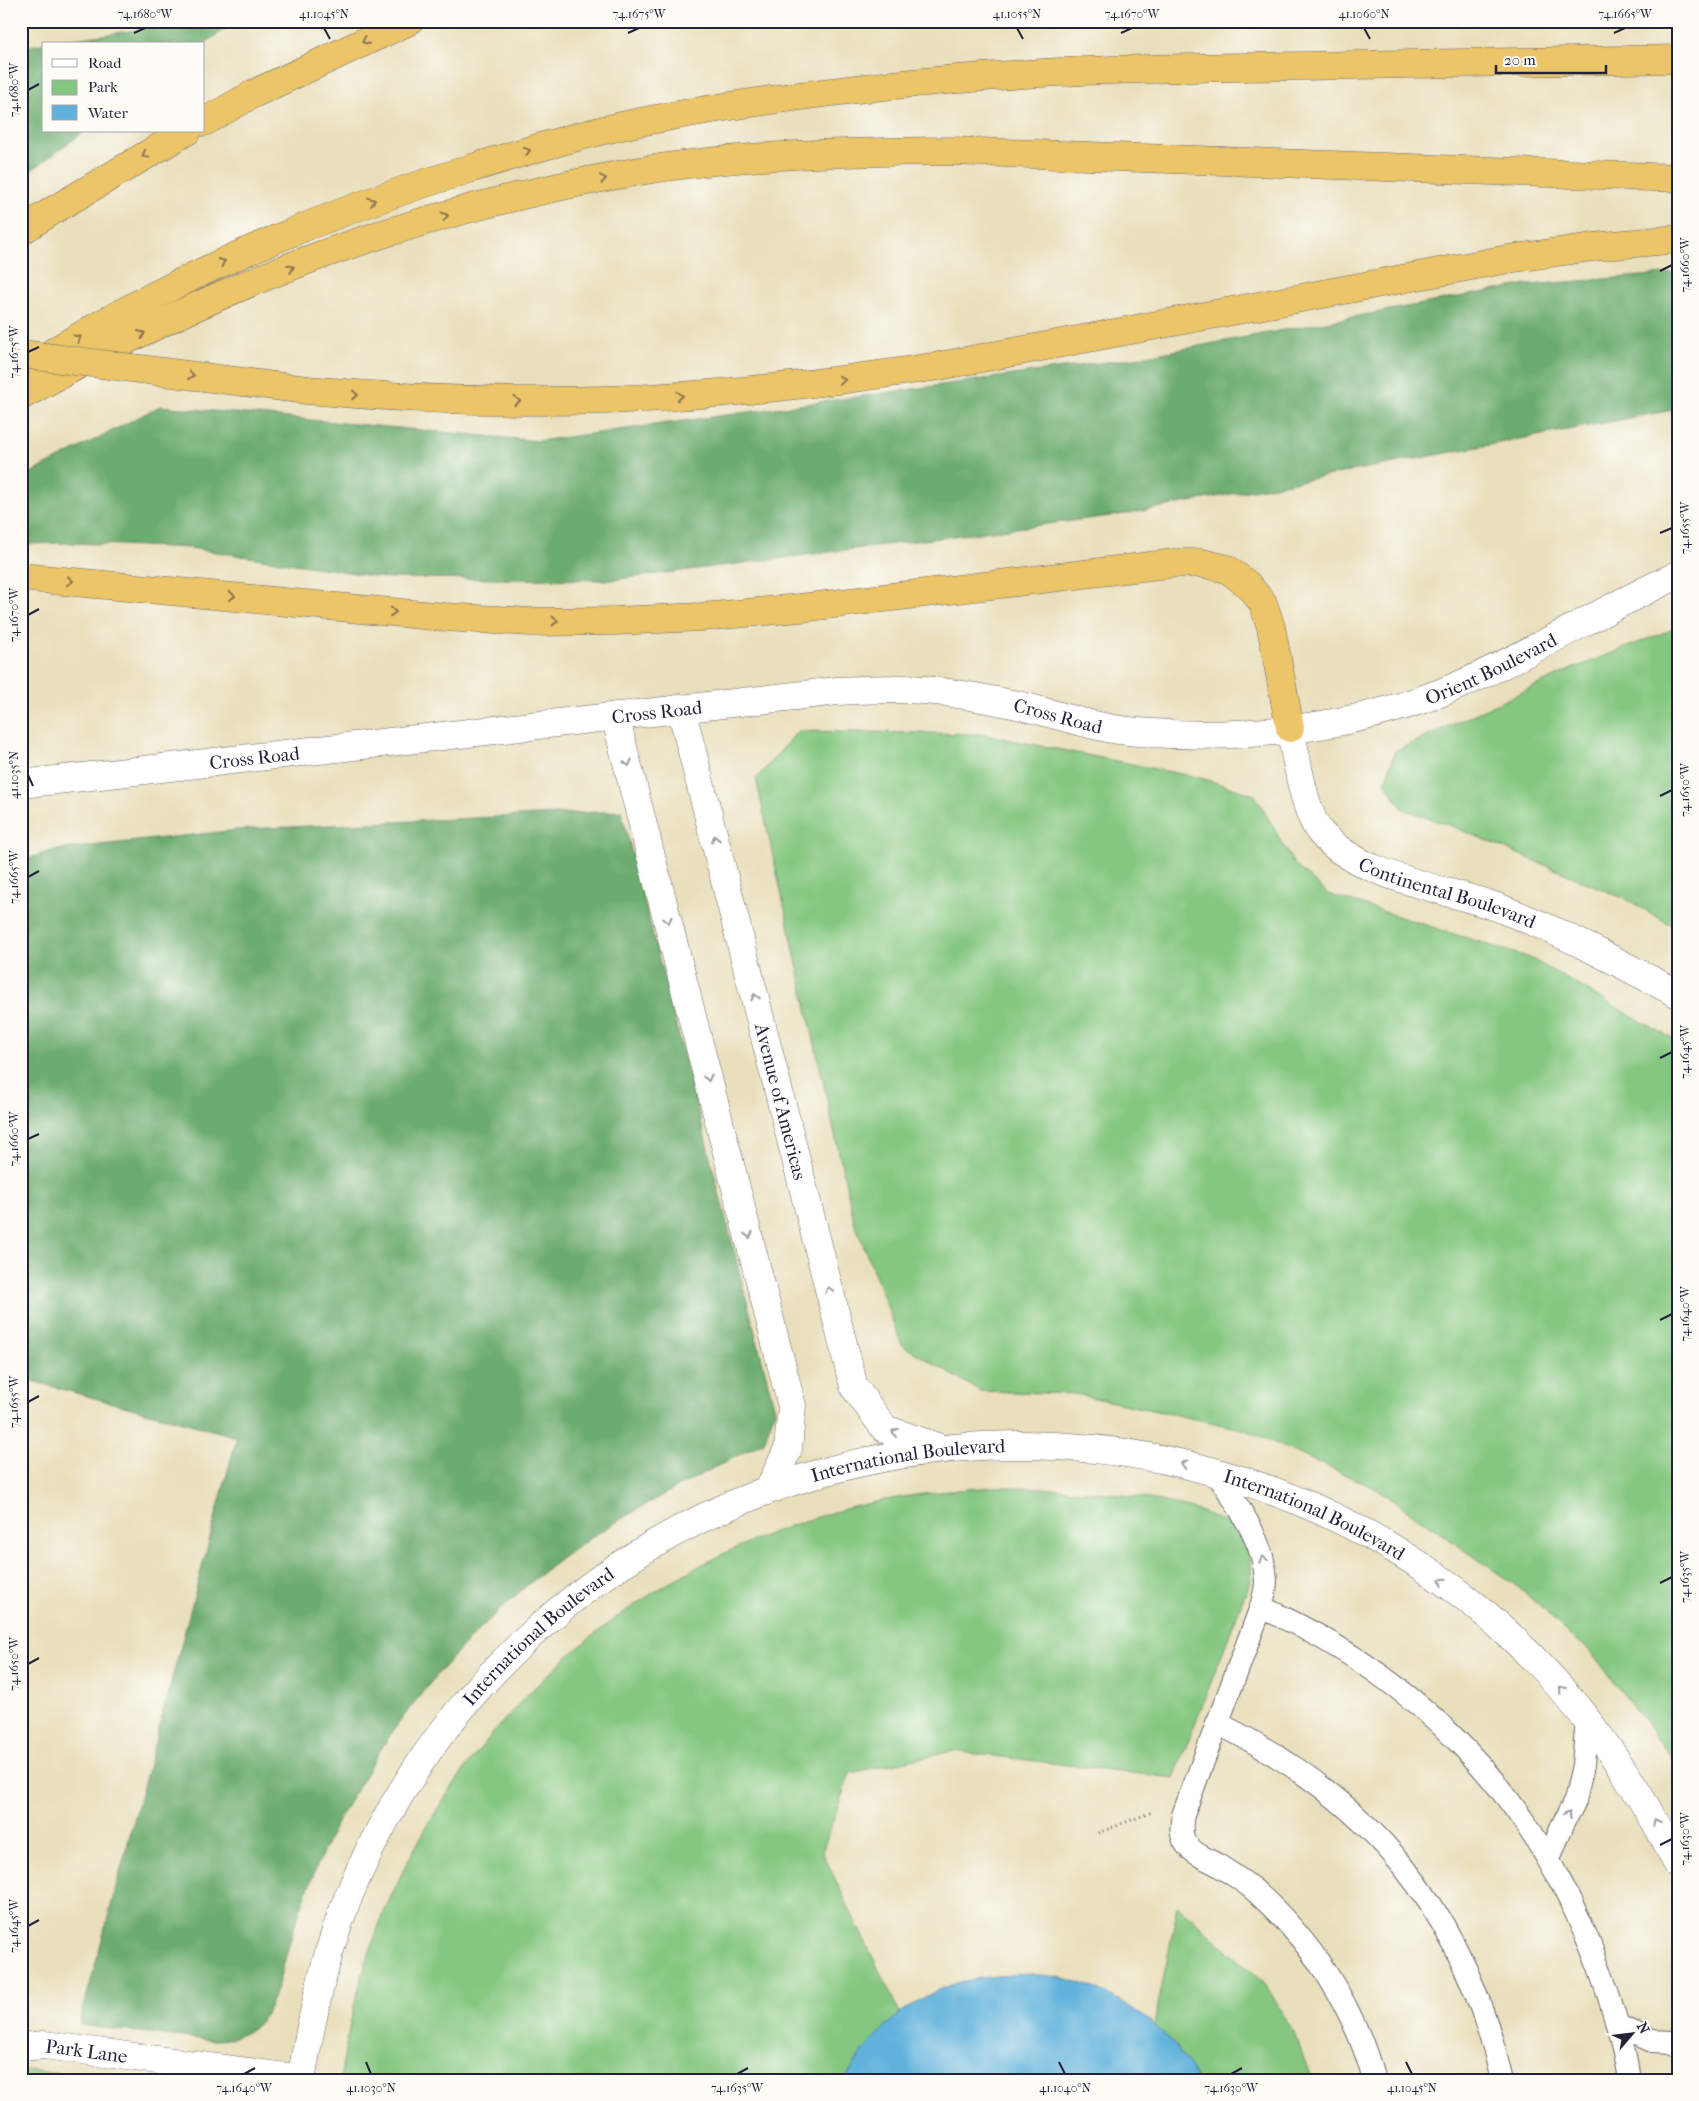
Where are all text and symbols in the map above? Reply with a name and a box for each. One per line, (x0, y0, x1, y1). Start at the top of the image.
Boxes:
text: 74.1680°W (118, 7, 174, 21)
text: 41.1045°N (299, 7, 349, 21)
text: 74.1675°W (613, 7, 667, 21)
text: 41.1055°N (993, 7, 1041, 21)
text: 74.1670°W (1105, 7, 1160, 21)
text: 41.1060°N (1338, 7, 1390, 21)
text: 74.1665°W (1598, 7, 1653, 21)
one-way arrow (361, 35, 370, 45)
legend (42, 42, 205, 132)
scale bar (1496, 42, 1606, 74)
text: 20 m (1504, 51, 1536, 69)
text: Road (88, 54, 122, 72)
text: 74.1680°W (7, 61, 21, 117)
text: Park (88, 78, 118, 96)
text: Water (87, 104, 128, 122)
one-way arrow (522, 146, 530, 156)
one-way arrow (141, 149, 150, 159)
one-way arrow (598, 174, 607, 184)
one-way arrow (367, 197, 376, 207)
one-way arrow (440, 211, 448, 221)
text: 74.1660°W (1678, 236, 1692, 293)
one-way arrow (217, 258, 226, 269)
one-way arrow (286, 263, 295, 274)
text: 74.1675°W (7, 324, 21, 378)
one-way arrow (137, 329, 146, 340)
one-way arrow (72, 334, 81, 344)
one-way arrow (187, 370, 195, 380)
one-way arrow (838, 375, 846, 386)
one-way arrow (351, 389, 359, 400)
one-way arrow (676, 390, 684, 401)
one-way arrow (514, 396, 522, 406)
text: 74.1655°W (1678, 501, 1692, 554)
one-way arrow (66, 575, 74, 586)
text: 74.1670°W (7, 587, 21, 642)
one-way arrow (228, 590, 236, 601)
one-way arrow (390, 606, 398, 617)
one-way arrow (552, 616, 560, 626)
street label: Orient Boulevard (1422, 629, 1561, 710)
street label: Cross Road (1011, 694, 1105, 739)
street label: Cross Road (611, 696, 704, 729)
street label: Cross Road (208, 742, 302, 774)
text: 41.1035°N (7, 751, 21, 799)
one-way arrow (622, 758, 632, 766)
text: 74.1650°W (1678, 762, 1692, 817)
one-way arrow (710, 835, 721, 844)
text: 74.1665°W (7, 849, 21, 904)
street label: Continental Boulevard (1355, 853, 1539, 934)
one-way arrow (662, 916, 673, 925)
one-way arrow (750, 992, 761, 1001)
street label: Avenue of Americas (750, 1020, 811, 1182)
text: 74.1645°W (1678, 1024, 1692, 1079)
one-way arrow (702, 1073, 713, 1082)
text: 74.1660°W (7, 1110, 21, 1167)
one-way arrow (743, 1230, 753, 1238)
text: 74.1640°W (1678, 1285, 1692, 1342)
one-way arrow (824, 1286, 835, 1295)
text: 74.1655°W (7, 1375, 21, 1428)
one-way arrow (891, 1428, 900, 1438)
street label: International Boulevard (809, 1435, 1006, 1487)
one-way arrow (1179, 1459, 1188, 1470)
street label: International Boulevard (1221, 1465, 1409, 1566)
text: 74.1635°W (1678, 1550, 1692, 1603)
one-way arrow (1258, 1556, 1268, 1564)
street label: International Boulevard (458, 1562, 619, 1710)
one-way arrow (1438, 1578, 1447, 1587)
text: 74.1650°W (7, 1636, 21, 1691)
one-way arrow (1559, 1686, 1568, 1695)
one-way arrow (1562, 1810, 1572, 1819)
text: 74.1630°W (1678, 1811, 1692, 1866)
one-way arrow (1652, 1818, 1662, 1827)
text: 74.1645°W (7, 1898, 21, 1953)
north arrow (1606, 2008, 1656, 2058)
text: N (1633, 2019, 1653, 2037)
street label: Park Lane (44, 2035, 129, 2068)
text: 74.1640°W (216, 2081, 273, 2095)
text: 41.1030°N (346, 2081, 396, 2095)
text: 74.1635°W (711, 2081, 764, 2095)
text: 41.1040°N (1039, 2081, 1091, 2095)
text: 74.1630°W (1204, 2081, 1259, 2095)
text: 41.1045°N (1387, 2081, 1437, 2095)

